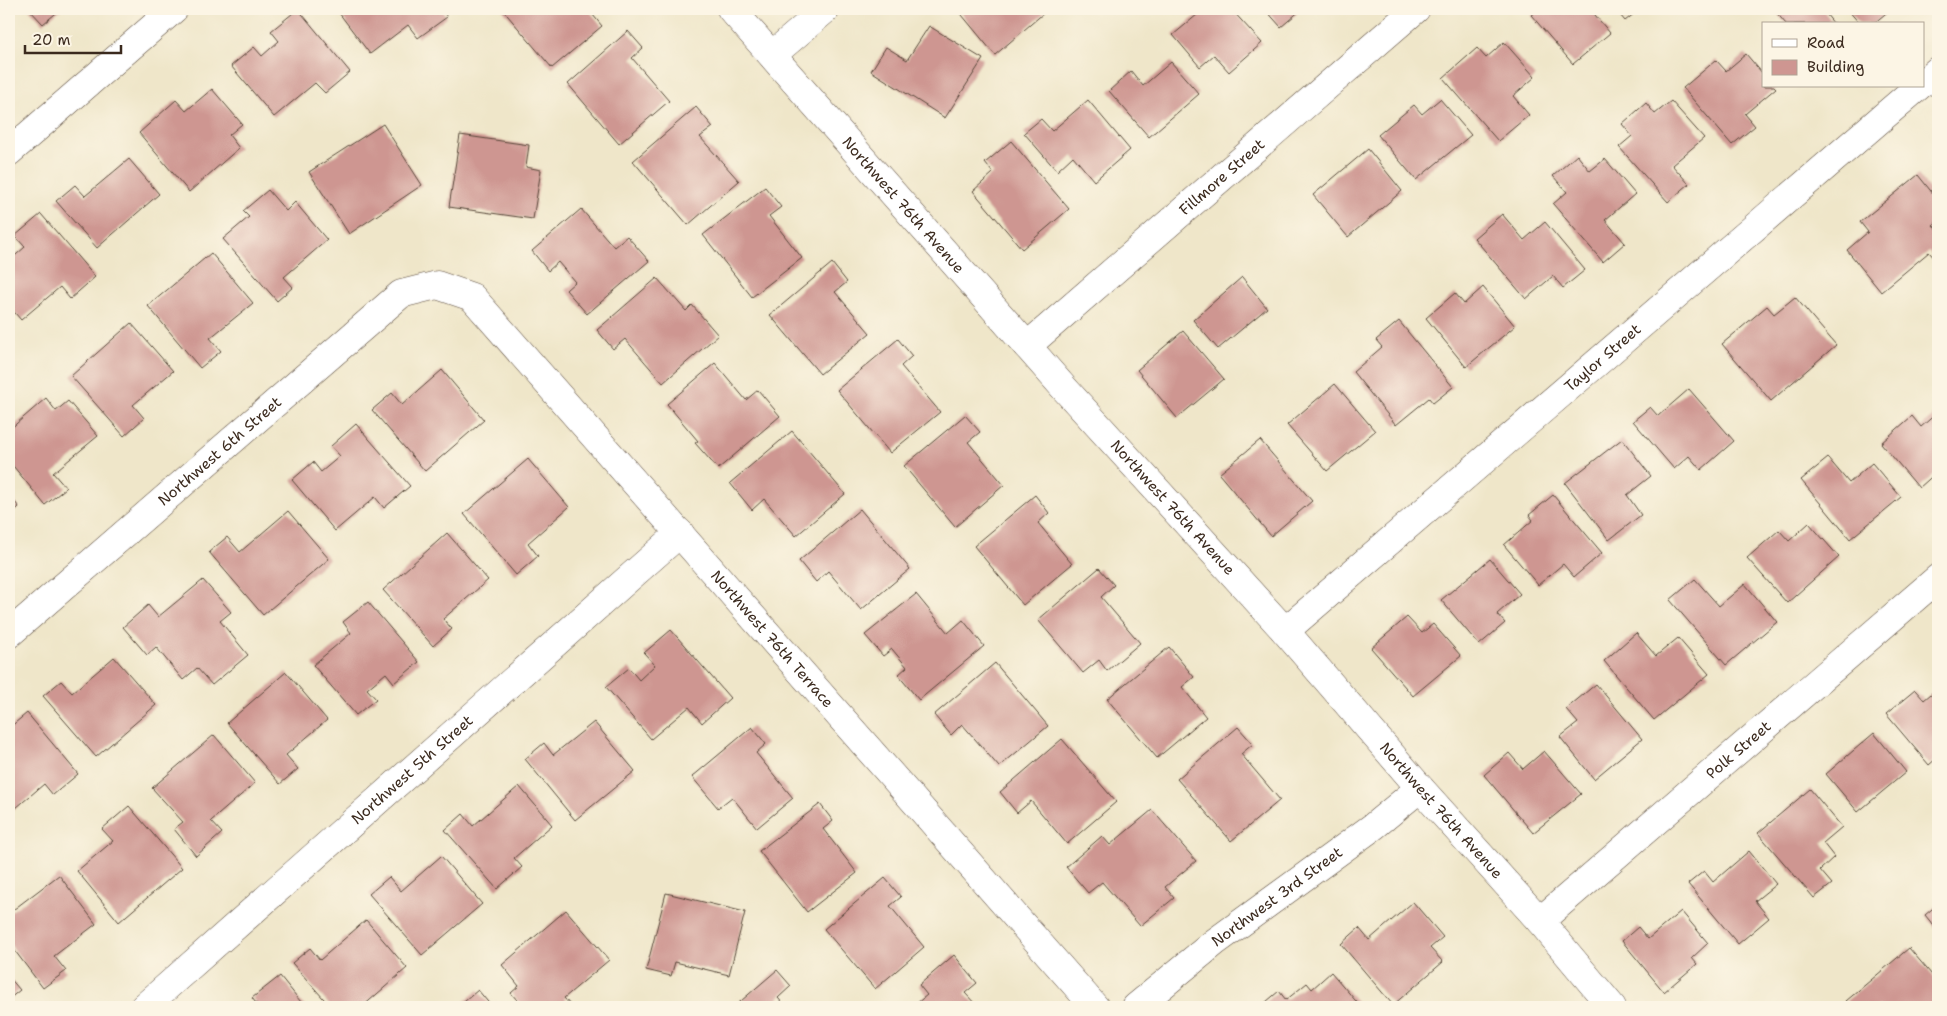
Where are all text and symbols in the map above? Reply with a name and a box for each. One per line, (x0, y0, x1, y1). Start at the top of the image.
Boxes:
scale bar (25, 22, 121, 54)
legend (1762, 22, 1924, 88)
text: 20 m (32, 30, 71, 50)
text: Road (1807, 33, 1845, 53)
text: Building (1807, 57, 1864, 77)
street label: Northwest 76th Avenue (838, 132, 969, 278)
street label: Fillmore Street (1175, 134, 1269, 220)
street label: Taylor Street (1560, 319, 1645, 396)
street label: Northwest 6th Street (154, 392, 286, 510)
street label: Northwest 76th Avenue (1106, 436, 1239, 579)
street label: Northwest 76th Terrace (706, 566, 838, 712)
street label: Northwest 5th Street (347, 711, 477, 829)
street label: Polk Street (1702, 716, 1775, 784)
street label: Northwest 76th Avenue (1375, 738, 1507, 883)
street label: Northwest 3rd Street (1207, 842, 1346, 951)

